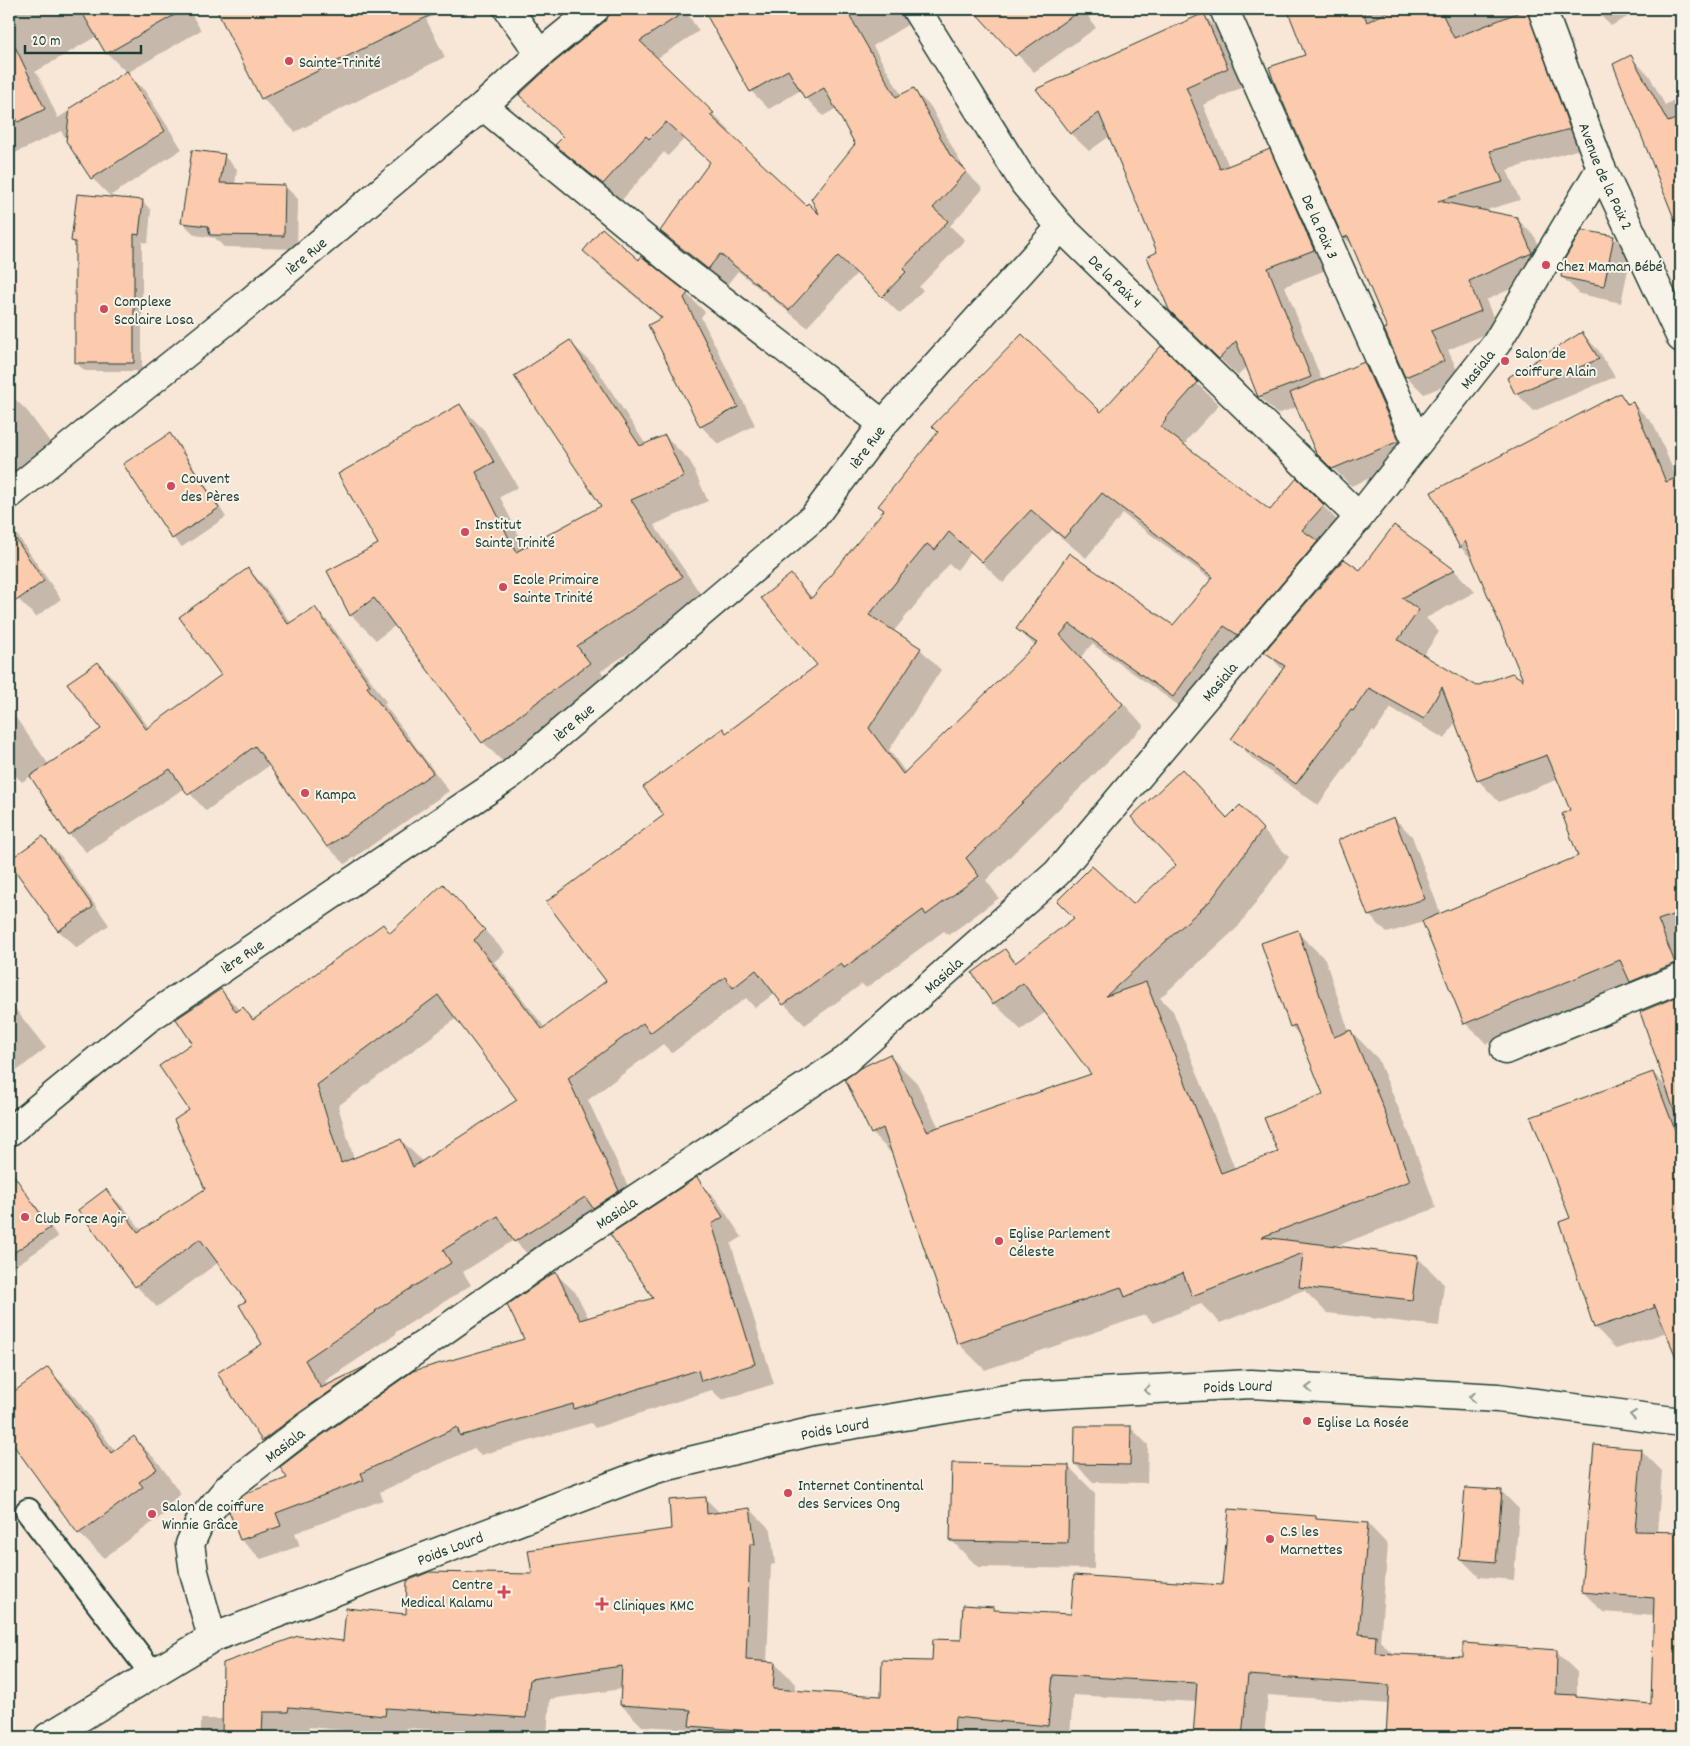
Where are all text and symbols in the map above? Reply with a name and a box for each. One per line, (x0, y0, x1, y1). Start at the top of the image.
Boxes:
scale bar (25, 22, 141, 54)
text: 20 m (32, 31, 60, 53)
place label: Sainte-Trinité (299, 52, 381, 75)
marker: Sainte-Trinité (283, 55, 295, 67)
street label: Avenue de la Paix 2 (1571, 120, 1638, 235)
street label: De la Paix 3 (1294, 191, 1343, 263)
street label: 1ère Rue (281, 233, 333, 282)
street label: De la Paix 4 (1082, 250, 1147, 314)
place label: Chez Maman Bébé (1556, 256, 1663, 279)
marker: Chez Maman Bébé (1540, 259, 1552, 271)
place label: Complexe Scolaire Losa (114, 291, 194, 332)
marker: Complexe Scolaire Losa (98, 303, 110, 315)
place label: Salon de coiffure Alain (1515, 343, 1596, 384)
street label: Masiala (1455, 345, 1502, 395)
marker: Salon de coiffure Alain (1499, 355, 1511, 367)
street label: 1ère Rue (844, 422, 892, 475)
place label: Couvent des Pères (181, 468, 240, 509)
marker: Couvent des Pères (165, 480, 177, 492)
place label: Institut Sainte Trinité (475, 514, 555, 555)
marker: Institut Sainte Trinité (459, 526, 471, 538)
place label: Ecole Primaire Sainte Trinité (513, 569, 599, 610)
marker: Ecole Primaire Sainte Trinité (497, 581, 509, 593)
street label: Masiala (1197, 657, 1245, 707)
street label: 1ère Rue (548, 699, 600, 748)
place label: Kampa (315, 784, 356, 807)
marker: Kampa (299, 787, 311, 799)
street label: 1ère Rue (216, 935, 270, 981)
street label: Masiala (920, 952, 969, 1000)
street label: Masiala (592, 1192, 643, 1236)
place label: Club Force Agir (35, 1208, 126, 1231)
marker: Club Force Agir (19, 1211, 31, 1223)
place label: Eglise Parlement Céleste (1009, 1223, 1110, 1264)
marker: Eglise Parlement Céleste (993, 1235, 1005, 1247)
street label: Poids Lourd (1203, 1375, 1273, 1401)
one-way arrow (1305, 1382, 1313, 1393)
one-way arrow (1143, 1384, 1151, 1395)
one-way arrow (1467, 1391, 1475, 1402)
one-way arrow (1629, 1410, 1637, 1421)
place label: Eglise La Rosée (1317, 1412, 1409, 1435)
street label: Poids Lourd (798, 1413, 871, 1448)
marker: Eglise La Rosée (1301, 1415, 1313, 1427)
street label: Masiala (261, 1423, 311, 1469)
place label: Internet Continental des Services Ong (798, 1475, 924, 1516)
marker: Internet Continental des Services Ong (782, 1487, 794, 1499)
place label: Salon de coiffure Winnie Grâce (162, 1496, 264, 1537)
marker: Salon de coiffure Winnie Grâce (146, 1508, 158, 1520)
place label: C.S les Marnettes (1280, 1521, 1343, 1562)
street label: Poids Lourd (414, 1527, 487, 1573)
marker: C.S les Marnettes (1264, 1533, 1276, 1545)
place label: Centre Medical Kalamu (401, 1574, 493, 1615)
marker: Centre Medical Kalamu (497, 1585, 511, 1599)
place label: Cliniques KMC (613, 1595, 694, 1618)
marker: Cliniques KMC (595, 1597, 609, 1611)

